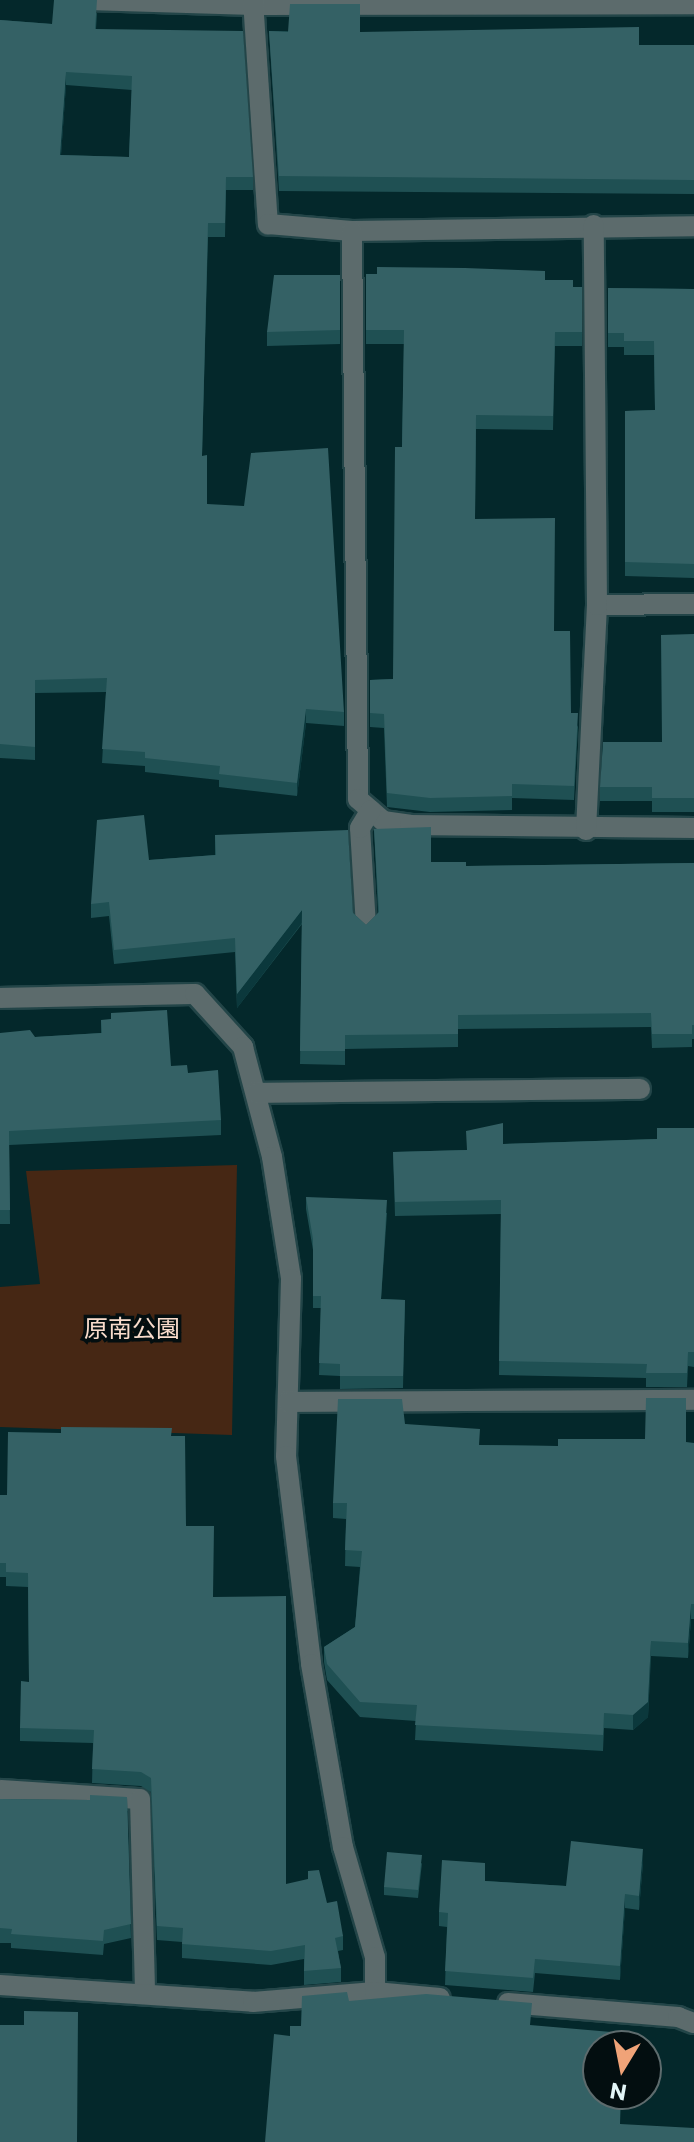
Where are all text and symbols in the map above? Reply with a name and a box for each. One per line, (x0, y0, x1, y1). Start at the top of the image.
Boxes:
park label: 原南公園 (84, 1314, 180, 1342)
north arrow (582, 2030, 662, 2110)
text: N (608, 2077, 629, 2107)

